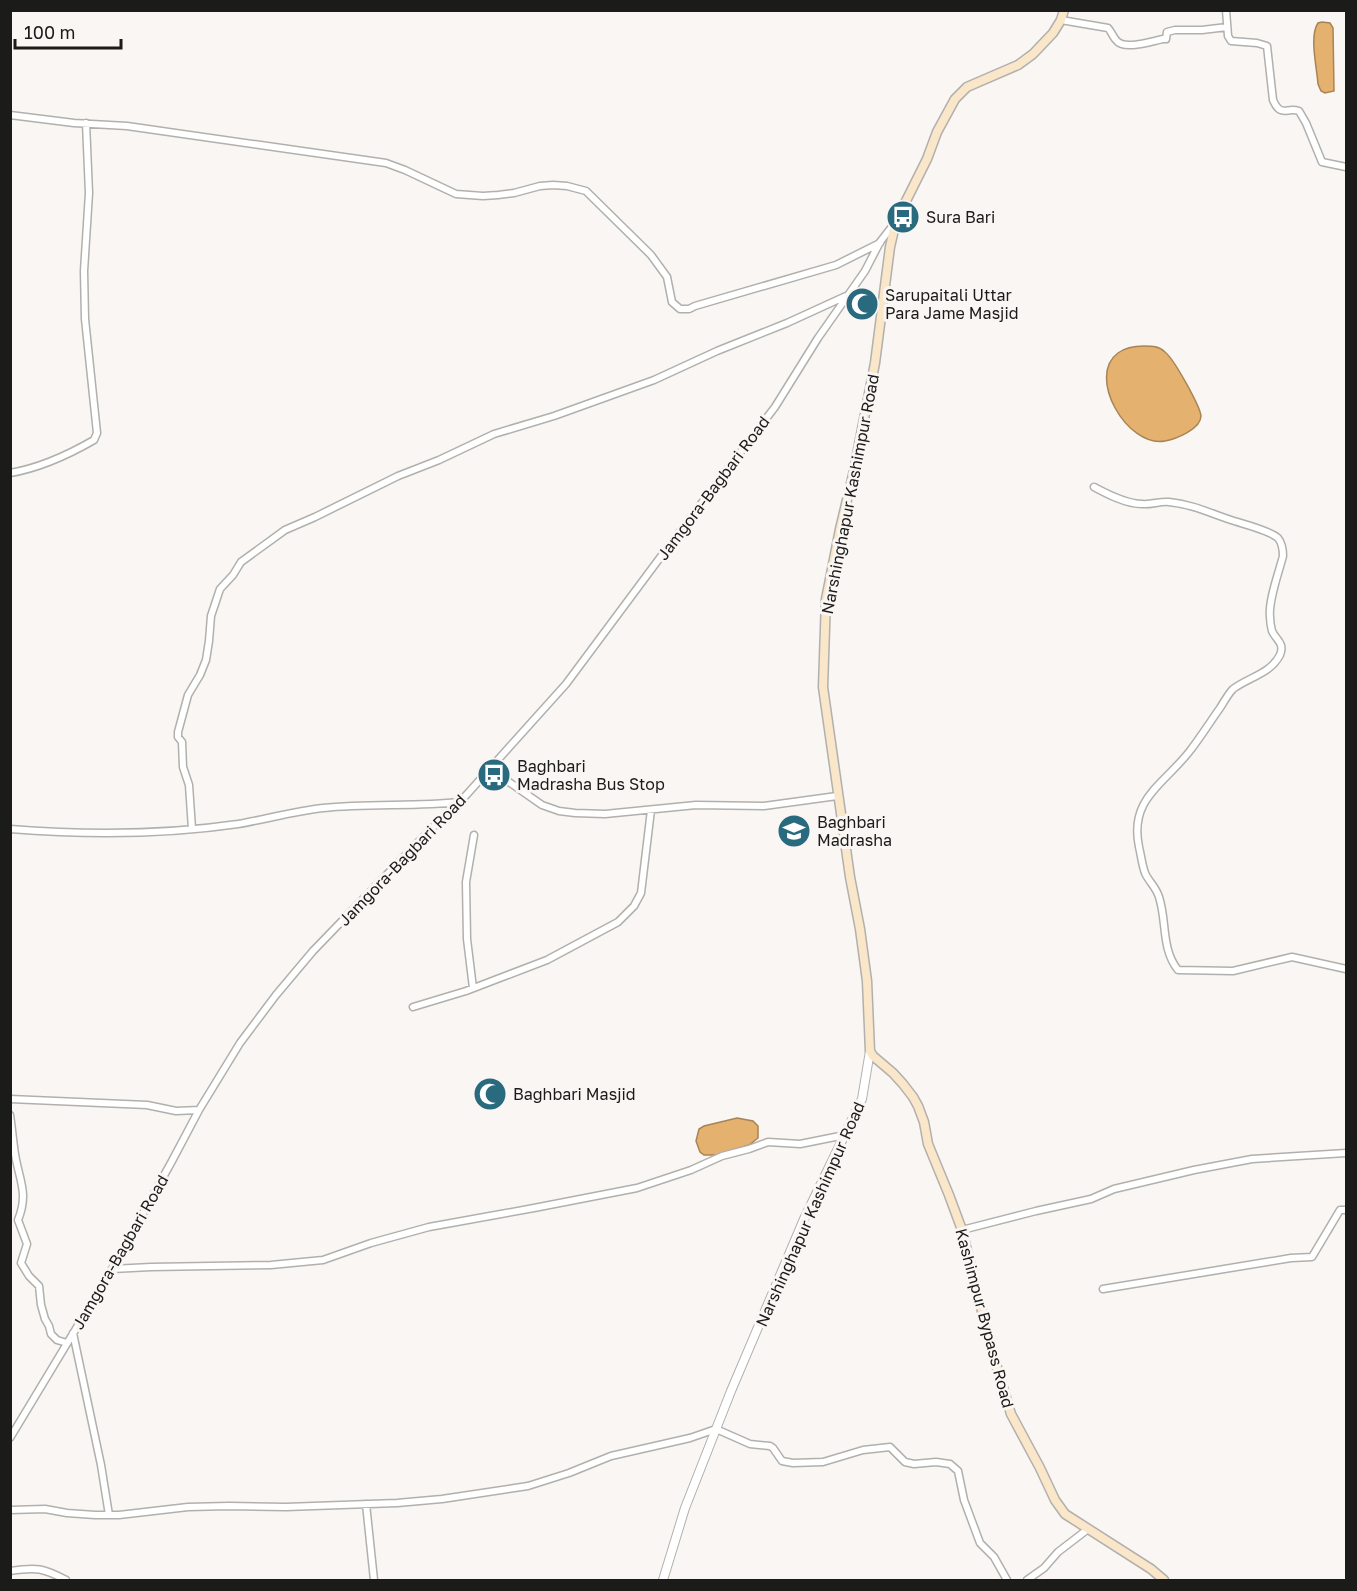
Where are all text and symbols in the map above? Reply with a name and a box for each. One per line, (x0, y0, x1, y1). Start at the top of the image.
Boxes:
scale bar (15, 12, 122, 50)
text: 100 m (24, 21, 75, 43)
bus stop icon: Sura Bari (885, 199, 921, 235)
place label: Sura Bari (926, 207, 995, 227)
place label: Sarupaitali Uttar Para Jame Masjid (885, 285, 1019, 323)
mosque icon: Sarupaitali Uttar Para Jame Masjid (844, 286, 880, 322)
street label: Narshinghapur Kashimpur Road (817, 372, 883, 616)
street label: Jamgora-Bagbari Road (652, 412, 774, 564)
place label: Baghbari Madrasha Bus Stop (517, 756, 665, 794)
bus stop icon: Baghbari Madrasha Bus Stop (476, 757, 512, 793)
street label: Jamgora-Bagbari Road (334, 790, 470, 930)
place label: Baghbari Madrasha (817, 812, 892, 850)
school or university icon: Baghbari Madrasha (776, 813, 812, 849)
mosque icon: Baghbari Masjid (472, 1076, 508, 1112)
place label: Baghbari Masjid (513, 1084, 636, 1104)
street label: Narshinghapur Kashimpur Road (751, 1098, 869, 1330)
street label: Jamgora-Bagbari Road (68, 1171, 172, 1333)
street label: Kashimpur Bypass Road (951, 1226, 1019, 1410)

